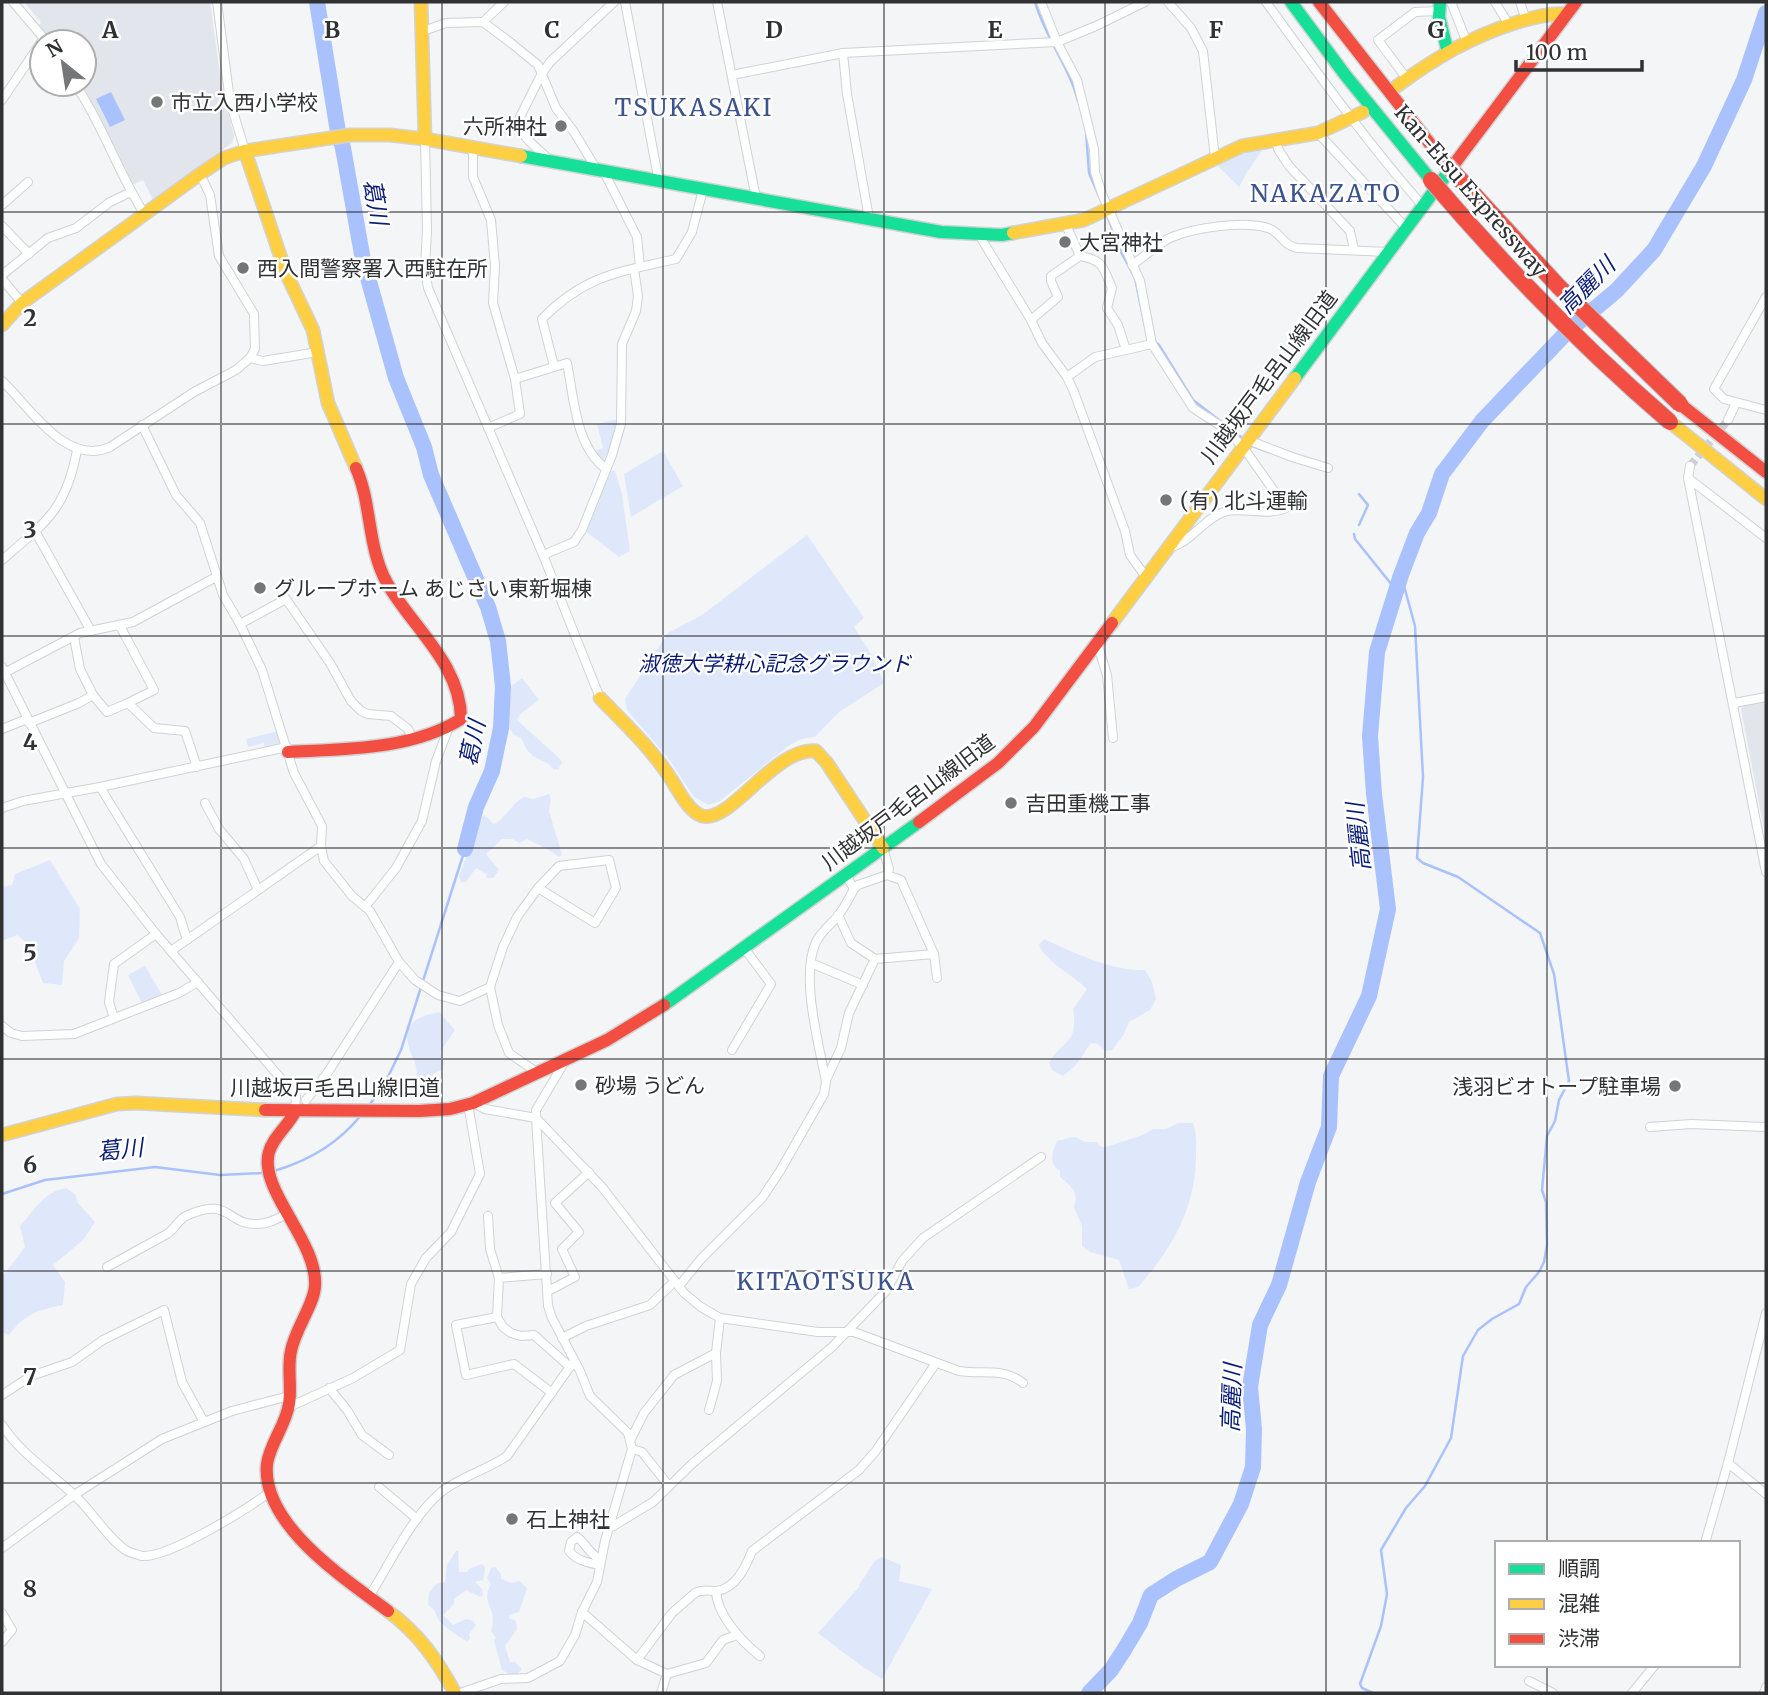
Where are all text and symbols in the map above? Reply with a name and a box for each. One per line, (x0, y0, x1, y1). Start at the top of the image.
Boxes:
text: A (101, 15, 119, 44)
text: B (324, 15, 340, 44)
text: C (544, 15, 560, 44)
text: D (765, 15, 783, 44)
text: E (987, 15, 1003, 44)
text: F (1209, 15, 1223, 44)
text: G (1428, 15, 1445, 44)
north arrow (28, 28, 98, 98)
scale bar (1516, 28, 1642, 72)
text: N (42, 34, 67, 62)
text: 100 m (1526, 39, 1588, 66)
place label: 市立入西小学校 (171, 89, 318, 116)
district label: TSUKASAKI (614, 92, 774, 123)
marker: 市立入西小学校 (149, 94, 165, 110)
street label: Kan-Etsu Expressway (1389, 99, 1554, 283)
place label: 六所神社 (463, 113, 547, 140)
marker: 六所神社 (553, 118, 569, 134)
water label: 葛川 (358, 177, 395, 230)
district label: NAKAZATO (1250, 178, 1402, 209)
place label: 大宮神社 (1079, 229, 1163, 256)
marker: 大宮神社 (1057, 234, 1073, 250)
water label: 高麗川 (1551, 248, 1623, 320)
place label: 西入間警察署入西駐在所 (257, 255, 488, 282)
marker: 西入間警察署入西駐在所 (235, 260, 251, 276)
street label: 川越坂戸毛呂山線旧道 (1195, 285, 1343, 469)
text: 2 (23, 303, 37, 332)
place label: (有) 北斗運輸 (1180, 487, 1308, 514)
marker: (有) 北斗運輸 (1158, 492, 1174, 508)
text: 3 (23, 515, 37, 544)
place label: グループホーム あじさい東新堀棟 (274, 575, 592, 602)
marker: グループホーム あじさい東新堀棟 (252, 580, 268, 596)
park label: 淑徳大学耕心記念グラウンド (639, 650, 912, 677)
water label: 葛川 (453, 715, 492, 769)
text: 4 (23, 727, 38, 756)
street label: 川越坂戸毛呂山線旧道 (816, 728, 1000, 876)
place label: 吉田重機工事 (1025, 790, 1151, 817)
marker: 吉田重機工事 (1003, 795, 1019, 811)
water label: 高麗川 (1340, 798, 1376, 873)
text: 5 (23, 938, 37, 967)
place label: 砂場 うどん (595, 1072, 705, 1099)
place label: 浅羽ビオトープ駐車場 (1452, 1073, 1661, 1100)
street label: 川越坂戸毛呂山線旧道 (230, 1074, 440, 1101)
marker: 砂場 うどん (573, 1077, 589, 1093)
marker: 浅羽ビオトープ駐車場 (1667, 1078, 1683, 1094)
water label: 葛川 (96, 1132, 147, 1166)
text: 6 (23, 1150, 37, 1179)
district label: KITAOTSUKA (736, 1266, 916, 1297)
water label: 高麗川 (1215, 1360, 1247, 1433)
text: 7 (23, 1362, 37, 1391)
place label: 石上神社 (526, 1506, 610, 1533)
marker: 石上神社 (504, 1511, 520, 1527)
legend (1495, 1541, 1740, 1667)
text: 順調 (1558, 1555, 1600, 1582)
text: 8 (23, 1574, 37, 1603)
text: 混雑 (1558, 1590, 1600, 1617)
text: 渋滞 (1558, 1625, 1600, 1652)

